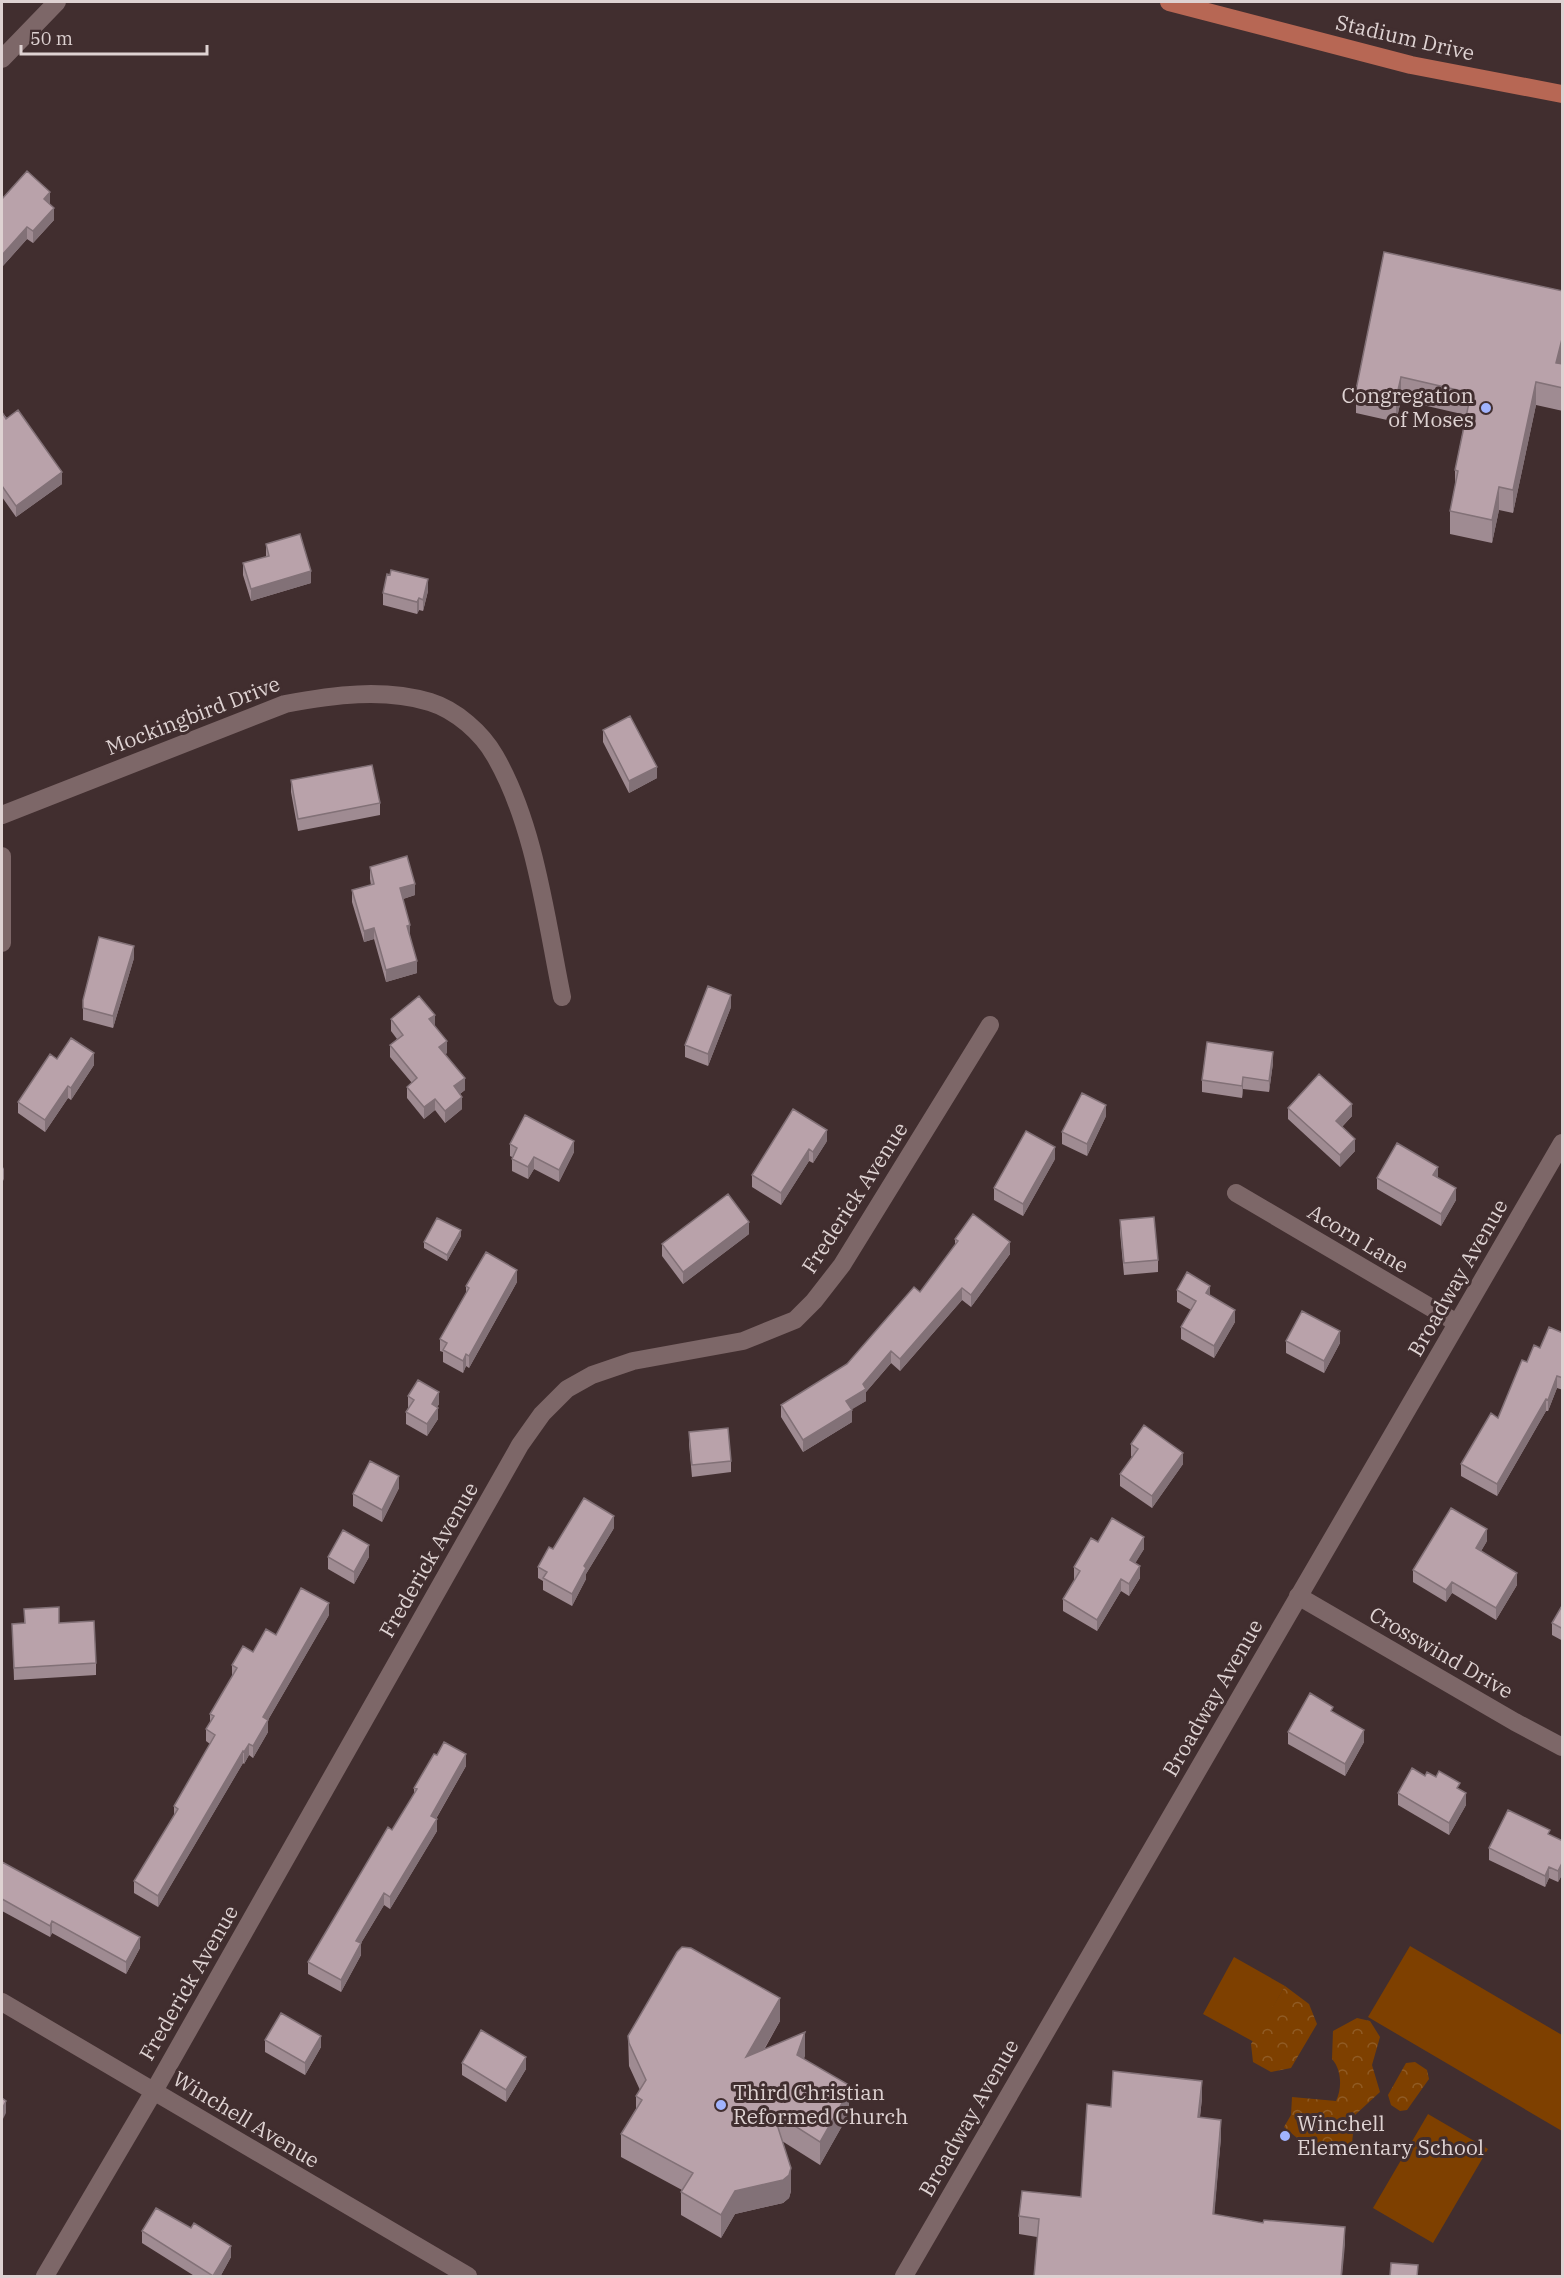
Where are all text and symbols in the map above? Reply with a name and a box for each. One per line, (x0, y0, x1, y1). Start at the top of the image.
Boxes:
street label: Stadium Drive (1333, 7, 1477, 67)
scale bar (21, 18, 207, 56)
text: 50 m (30, 27, 73, 50)
place label: Congregation of Moses (1341, 381, 1474, 433)
marker: Congregation of Moses (1479, 401, 1493, 415)
street label: Mockingbird Drive (102, 669, 284, 761)
street label: Frederick Avenue (795, 1116, 914, 1279)
street label: Broadway Avenue (1401, 1194, 1514, 1361)
street label: Acorn Lane (1303, 1197, 1414, 1279)
street label: Frederick Avenue (372, 1477, 484, 1642)
street label: Crosswind Drive (1364, 1600, 1519, 1705)
street label: Broadway Avenue (1156, 1614, 1269, 1781)
street label: Frederick Avenue (132, 1900, 244, 2065)
street label: Broadway Avenue (912, 2034, 1025, 2201)
street label: Winchell Avenue (168, 2064, 325, 2174)
place label: Third Christian Reformed Church (733, 2078, 908, 2130)
marker: Third Christian Reformed Church (714, 2098, 728, 2112)
place label: Winchell Elementary School (1297, 2109, 1484, 2161)
marker: Winchell Elementary School (1278, 2129, 1292, 2143)

